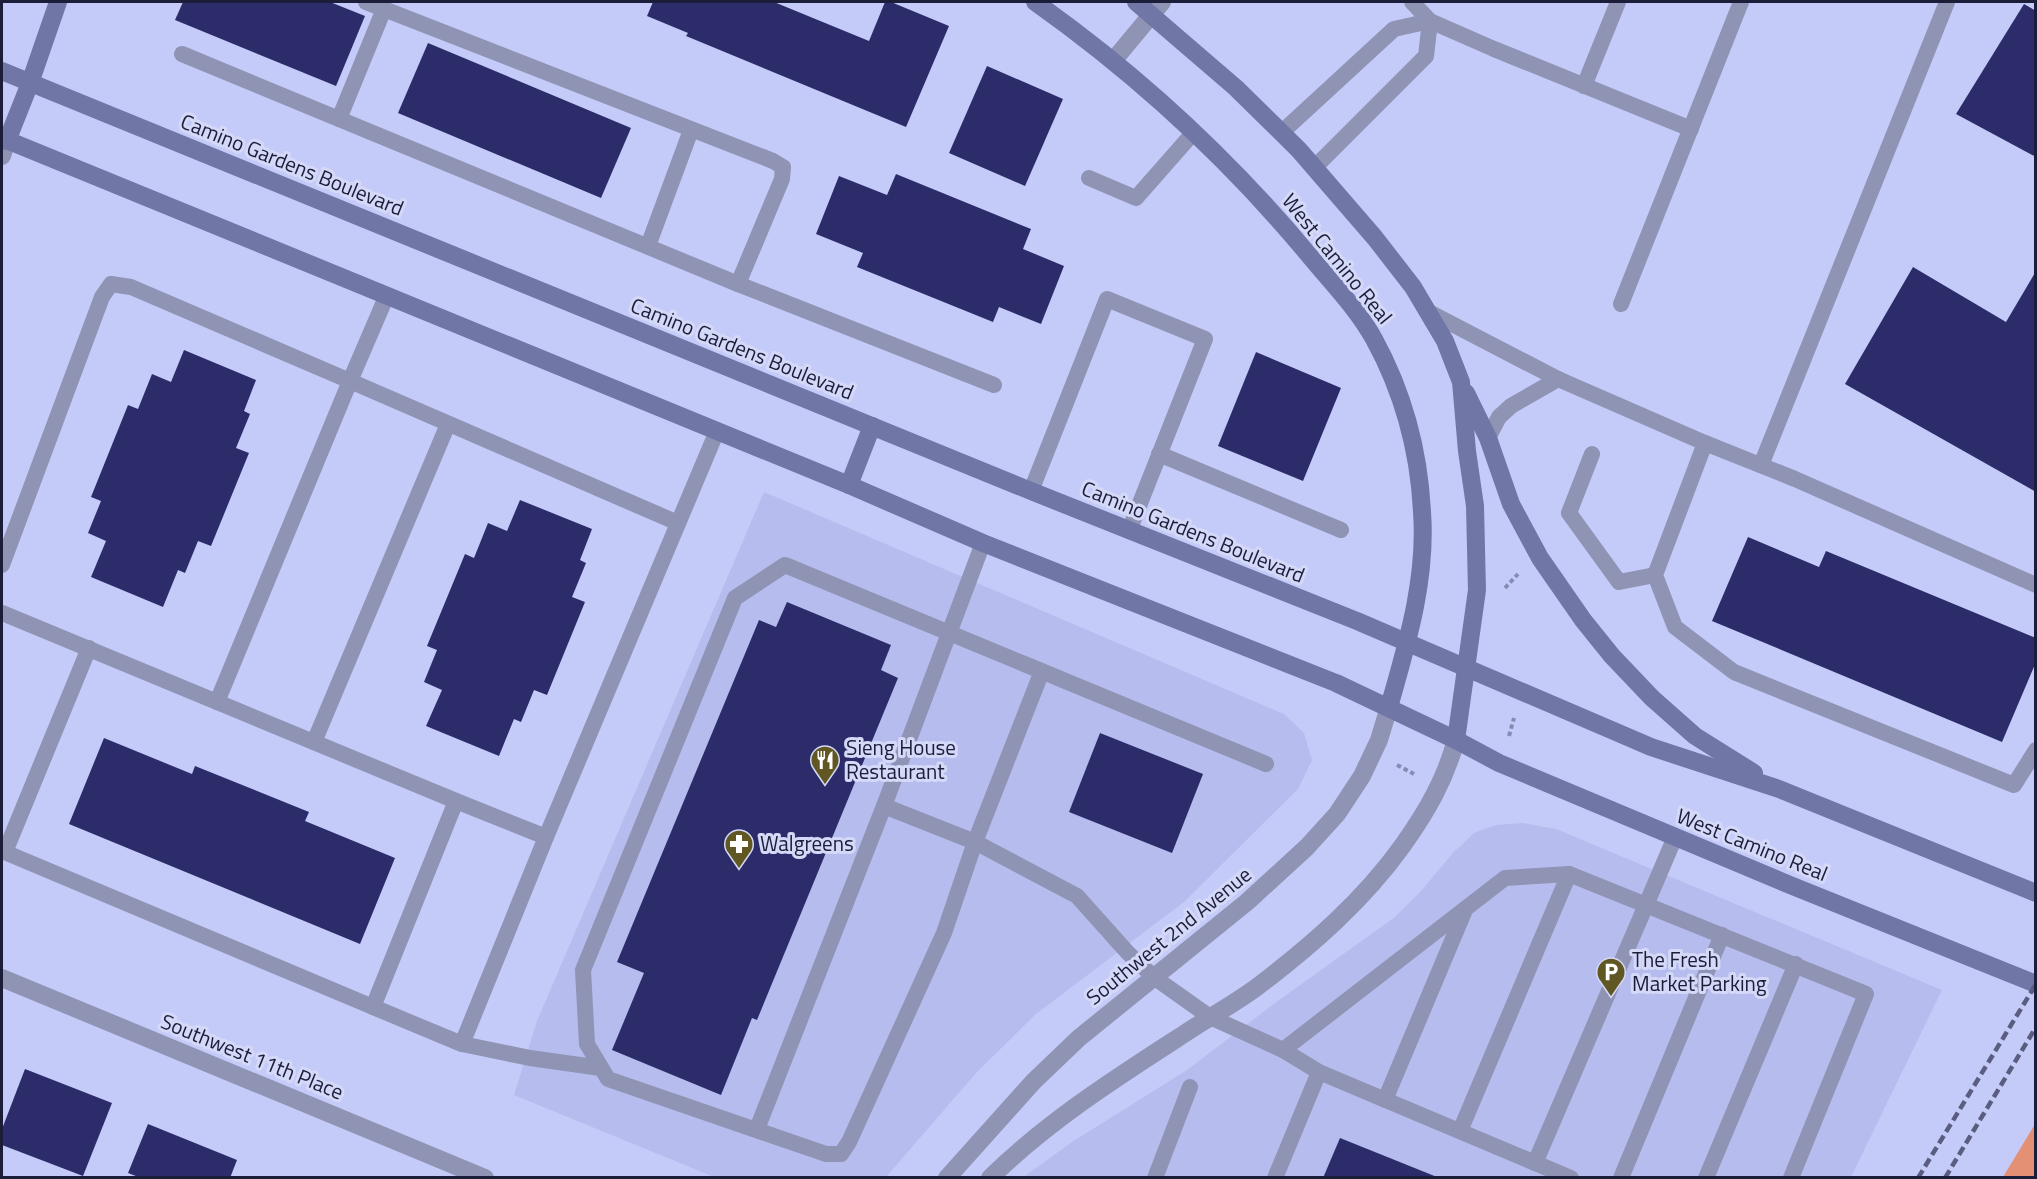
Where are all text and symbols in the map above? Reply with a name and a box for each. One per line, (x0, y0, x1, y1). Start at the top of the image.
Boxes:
street label: Camino Gardens Boulevard (176, 105, 409, 223)
street label: West Camino Real (1275, 186, 1401, 331)
street label: Camino Gardens Boulevard (626, 289, 859, 407)
street label: Camino Gardens Boulevard (1077, 472, 1310, 590)
place label: Sieng House Restaurant (846, 731, 956, 787)
restaurant icon: Sieng House Restaurant (809, 744, 841, 786)
street label: West Camino Real (1672, 799, 1833, 889)
place label: Walgreens (760, 827, 854, 859)
pharmacy icon: Walgreens (723, 828, 755, 870)
street label: Southwest 2nd Avenue (1079, 858, 1258, 1012)
place label: The Fresh Market Parking (1632, 943, 1767, 999)
parking icon: The Fresh Market Parking (1595, 956, 1627, 998)
street label: Southwest 11th Place (156, 1005, 349, 1107)

